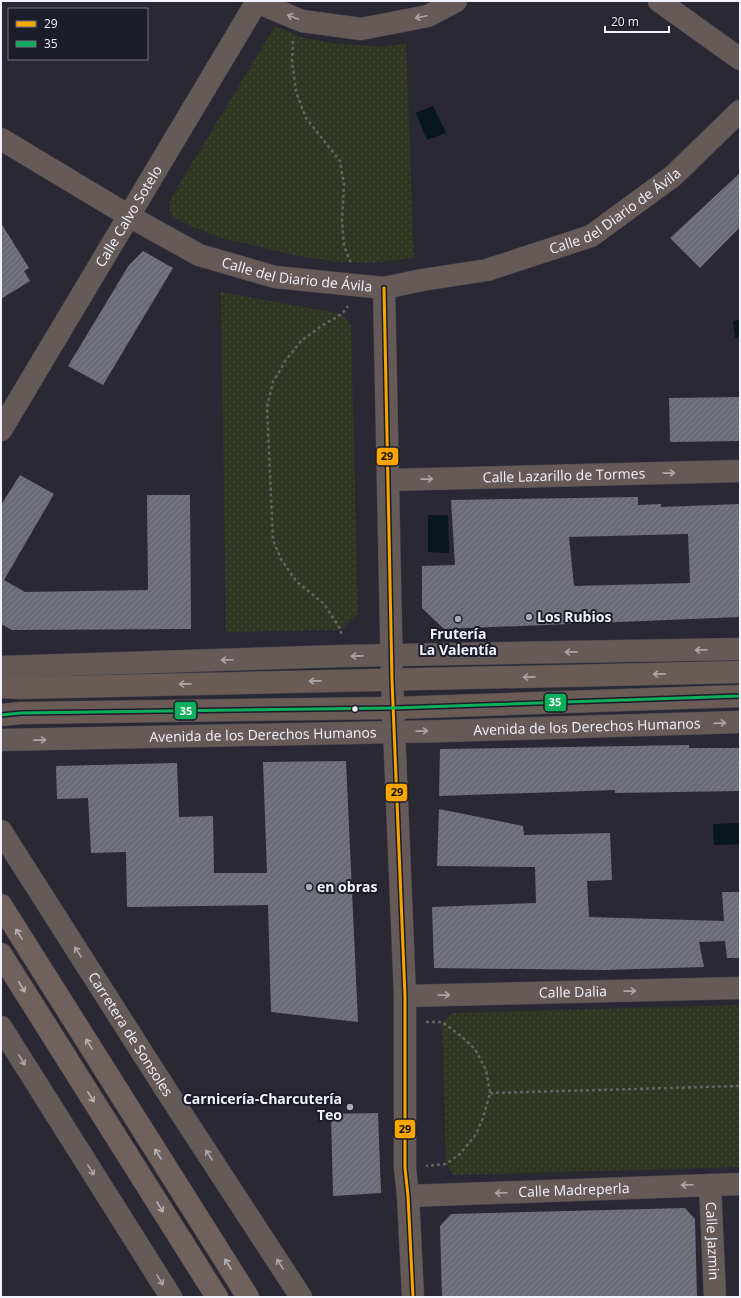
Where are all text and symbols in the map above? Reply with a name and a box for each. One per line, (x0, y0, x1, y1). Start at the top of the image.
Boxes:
legend (8, 8, 148, 60)
scale bar (605, 8, 669, 34)
one-way arrow (288, 13, 300, 21)
one-way arrow (415, 13, 428, 21)
text: 20 m (611, 13, 639, 30)
text: 29 (44, 15, 58, 32)
text: 35 (44, 35, 58, 52)
street label: Calle Calvo Sotelo (91, 162, 166, 270)
street label: Calle del Diario de Ávila (547, 164, 685, 258)
street label: Calle del Diario de Ávila (220, 252, 373, 296)
line badge: 29 (376, 447, 399, 466)
text: 29 (381, 448, 393, 463)
street label: Calle Lazarillo de Tormes (482, 463, 646, 487)
one-way arrow (662, 469, 675, 477)
one-way arrow (420, 475, 433, 483)
place label: Los Rubios (537, 607, 611, 626)
marker: Los Rubios (524, 612, 534, 622)
marker: Frutería La Valentía (453, 614, 463, 624)
place label: Frutería La Valentía (419, 624, 497, 659)
one-way arrow (695, 646, 708, 654)
one-way arrow (565, 648, 578, 656)
one-way arrow (351, 652, 364, 660)
one-way arrow (221, 656, 234, 664)
one-way arrow (653, 670, 666, 678)
one-way arrow (523, 673, 536, 681)
one-way arrow (309, 678, 322, 685)
one-way arrow (179, 681, 192, 688)
line badge: 35 (544, 693, 567, 712)
text: 35 (549, 694, 561, 709)
line badge: 35 (174, 701, 197, 720)
text: 35 (180, 703, 192, 718)
unlabelled marker (350, 704, 360, 714)
street label: Avenida de los Derechos Humanos (473, 713, 701, 739)
one-way arrow (713, 719, 726, 727)
street label: Avenida de los Derechos Humanos (149, 722, 377, 746)
one-way arrow (415, 727, 428, 735)
one-way arrow (33, 736, 46, 744)
line badge: 29 (385, 783, 408, 802)
text: 29 (391, 784, 403, 799)
place label: en obras (317, 877, 377, 896)
marker: en obras (304, 882, 314, 892)
one-way arrow (15, 928, 23, 940)
one-way arrow (74, 947, 82, 958)
street label: Carretera de Sonsoles (84, 968, 178, 1100)
one-way arrow (18, 981, 26, 992)
street label: Calle Dalia (539, 981, 607, 1002)
one-way arrow (623, 987, 636, 995)
one-way arrow (437, 991, 450, 999)
one-way arrow (85, 1039, 93, 1050)
one-way arrow (18, 1054, 26, 1065)
place label: Carnicería-Charcutería Teo (183, 1089, 342, 1124)
one-way arrow (87, 1091, 95, 1102)
marker: Carnicería-Charcutería Teo (345, 1102, 355, 1112)
line badge: 29 (394, 1119, 416, 1139)
text: 29 (399, 1121, 411, 1136)
one-way arrow (154, 1149, 162, 1160)
one-way arrow (205, 1150, 213, 1161)
one-way arrow (87, 1164, 95, 1175)
street label: Calle Madreperla (518, 1178, 630, 1201)
one-way arrow (681, 1182, 694, 1189)
one-way arrow (495, 1189, 508, 1196)
one-way arrow (157, 1201, 165, 1213)
street label: Calle Jazmin (702, 1201, 724, 1281)
one-way arrow (223, 1258, 231, 1270)
one-way arrow (276, 1259, 284, 1270)
one-way arrow (157, 1274, 165, 1286)

